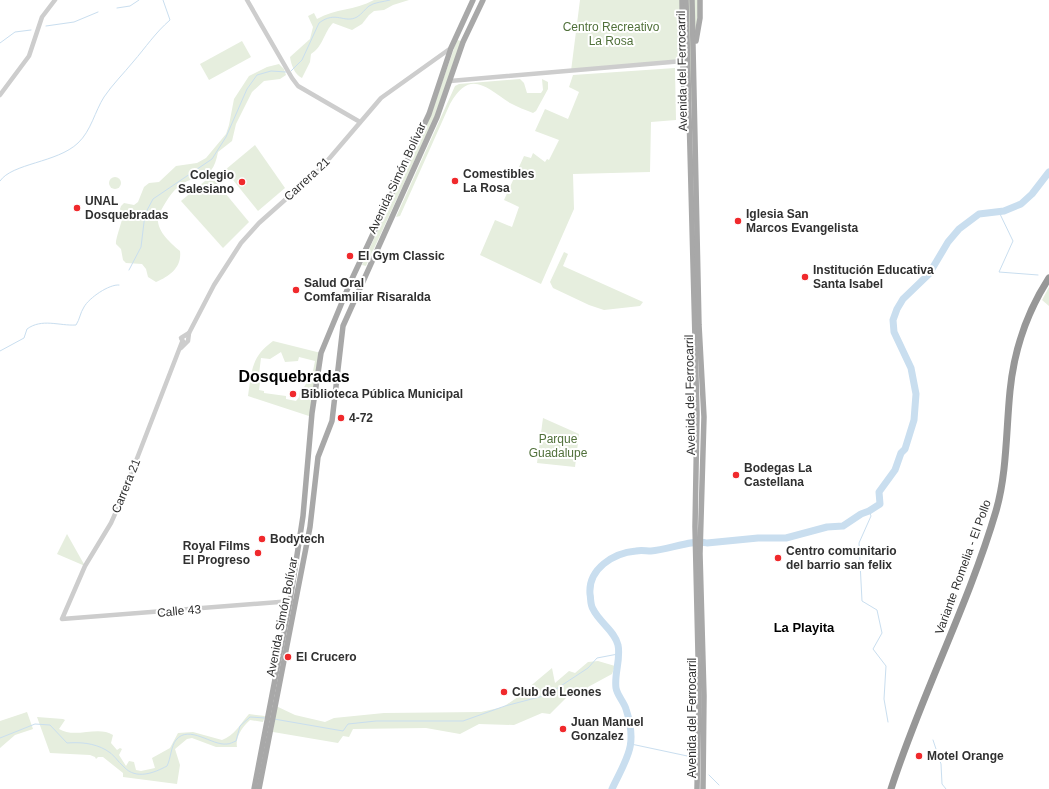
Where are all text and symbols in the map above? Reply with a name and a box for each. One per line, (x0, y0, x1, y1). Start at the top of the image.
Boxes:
street label: Avenida del Ferrocarril (674, 11, 690, 131)
park label: Centro Recreativo La Rosa (563, 20, 660, 48)
street label: Avenida Simón Bolívar (365, 120, 429, 236)
street label: Carrera 21 (281, 154, 333, 204)
place label: Comestibles La Rosa (463, 167, 535, 195)
place label: Colegio Salesiano (178, 168, 234, 196)
marker: Comestibles La Rosa (450, 176, 460, 186)
marker: Colegio Salesiano (237, 177, 247, 187)
place label: UNAL Dosquebradas (85, 194, 169, 222)
marker: UNAL Dosquebradas (72, 203, 82, 213)
place label: Iglesia San Marcos Evangelista (746, 207, 858, 235)
marker: Iglesia San Marcos Evangelista (733, 216, 743, 226)
place label: El Gym Classic (358, 249, 445, 263)
marker: El Gym Classic (345, 251, 355, 261)
place label: Institución Educativa Santa Isabel (813, 263, 934, 291)
marker: Institución Educativa Santa Isabel (800, 272, 810, 282)
place label: Salud Oral Comfamiliar Risaralda (304, 276, 431, 304)
marker: Salud Oral Comfamiliar Risaralda (291, 285, 301, 295)
street label: Avenida del Ferrocarril (682, 335, 698, 455)
district label: Dosquebradas (238, 368, 350, 385)
place label: Biblioteca Pública Municipal (301, 387, 463, 401)
marker: Biblioteca Pública Municipal (288, 389, 298, 399)
place label: 4-72 (349, 411, 373, 425)
marker: 4-72 (336, 413, 346, 423)
park label: Parque Guadalupe (529, 432, 588, 460)
street label: Carrera 21 (109, 456, 143, 515)
place label: Bodegas La Castellana (744, 461, 812, 489)
marker: Bodegas La Castellana (731, 470, 741, 480)
street label: Variante Romelia - El Pollo (932, 497, 994, 636)
place label: Bodytech (270, 532, 325, 546)
marker: Bodytech (257, 534, 267, 544)
place label: Royal Films El Progreso (183, 539, 250, 567)
place label: Centro comunitario del barrio san felix (786, 544, 897, 572)
marker: Royal Films El Progreso (253, 548, 263, 558)
marker: Centro comunitario del barrio san felix (773, 553, 783, 563)
street label: Avenida Simón Bolívar (264, 556, 300, 678)
street label: Calle 43 (156, 602, 202, 620)
district label: La Playita (774, 620, 835, 635)
place label: El Crucero (296, 650, 357, 664)
marker: El Crucero (283, 652, 293, 662)
street label: Avenida del Ferrocarril (685, 658, 699, 778)
place label: Club de Leones (512, 685, 602, 699)
marker: Club de Leones (499, 687, 509, 697)
place label: Juan Manuel Gonzalez (571, 715, 644, 743)
marker: Juan Manuel Gonzalez (558, 724, 568, 734)
place label: Motel Orange (927, 749, 1004, 763)
marker: Motel Orange (914, 751, 924, 761)

